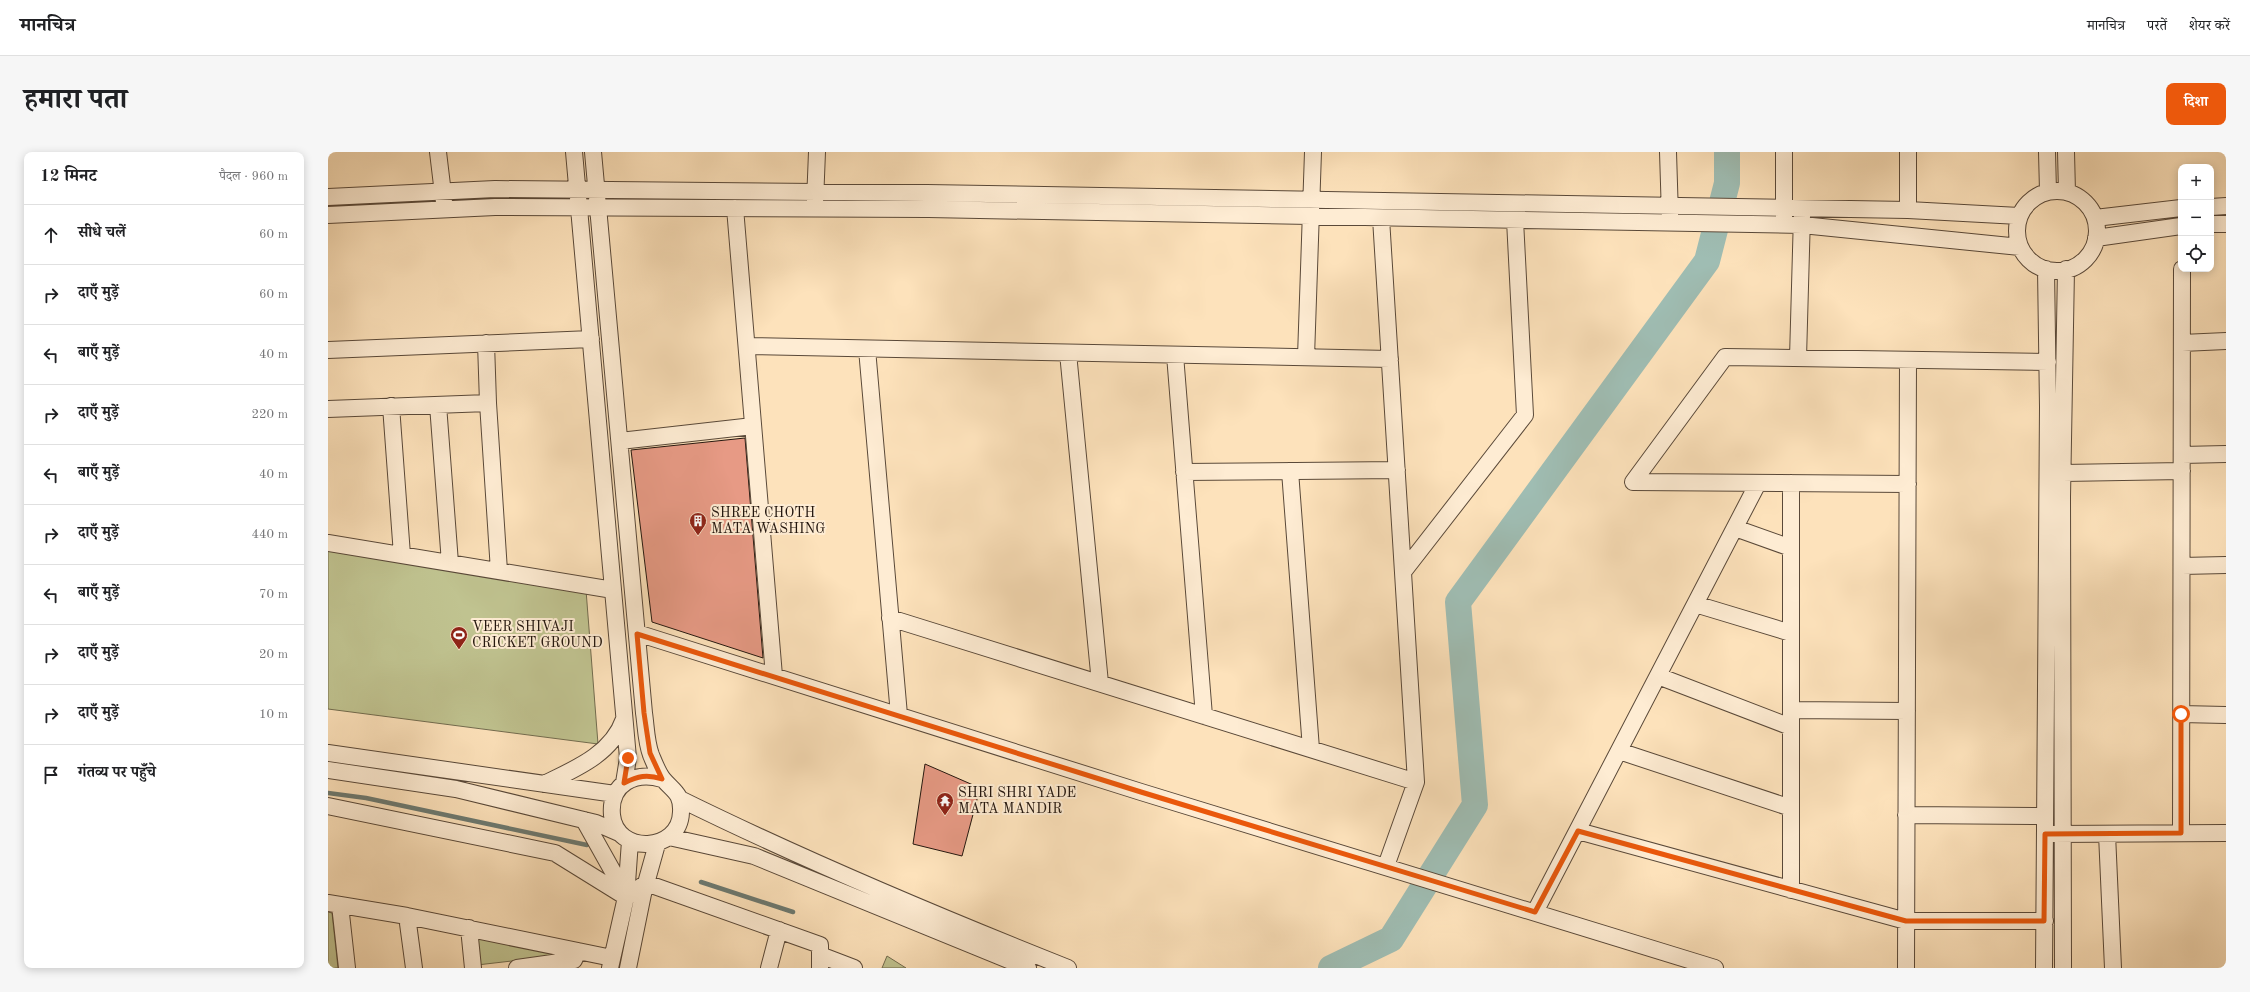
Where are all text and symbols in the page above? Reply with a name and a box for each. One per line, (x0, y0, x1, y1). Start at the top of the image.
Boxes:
text: मानचित्र (20, 17, 75, 36)
text: मानचित्र (2087, 19, 2125, 33)
text: परतें (2147, 19, 2167, 33)
text: शेयर करें (2189, 19, 2230, 33)
button: दिशा (2166, 83, 2226, 125)
text: हमारा पता (24, 87, 127, 115)
map controls (2178, 164, 2214, 272)
button: + (2178, 164, 2214, 200)
text: 12 मिनट (40, 168, 97, 185)
text: पैदल · 960 m (219, 170, 288, 183)
button: − (2178, 200, 2214, 236)
icon: ahead (40, 224, 62, 246)
text: सीधे चलें (78, 226, 126, 241)
text: 60 m (259, 228, 288, 241)
button: locate (2178, 236, 2214, 272)
icon: right (40, 284, 62, 306)
text: दाएँ मुड़ें (78, 286, 119, 301)
text: 60 m (259, 288, 288, 301)
icon: left (40, 344, 62, 366)
text: बाएँ मुड़ें (78, 346, 119, 361)
text: 40 m (259, 348, 288, 361)
icon: right (40, 404, 62, 426)
text: दाएँ मुड़ें (78, 406, 119, 421)
text: 220 m (251, 408, 288, 421)
icon: left (40, 464, 62, 486)
text: बाएँ मुड़ें (78, 466, 119, 481)
text: 40 m (259, 468, 288, 481)
place label: SHREE CHOTH MATA WASHING (711, 506, 825, 536)
building icon: SHREE CHOTH MATA WASHING (688, 511, 708, 536)
icon: right (40, 524, 62, 546)
text: दाएँ मुड़ें (78, 526, 119, 541)
text: 440 m (251, 528, 288, 541)
icon: left (40, 584, 62, 606)
text: बाएँ मुड़ें (78, 586, 119, 601)
text: 70 m (259, 588, 288, 601)
place label: VEER SHIVAJI CRICKET GROUND (472, 620, 603, 650)
sports icon: VEER SHIVAJI CRICKET GROUND (449, 625, 469, 650)
icon: right (40, 644, 62, 666)
text: दाएँ मुड़ें (78, 646, 119, 661)
text: 20 m (259, 648, 288, 661)
icon: right (40, 704, 62, 726)
route start (2172, 705, 2190, 723)
text: दाएँ मुड़ें (78, 706, 119, 721)
text: 10 m (259, 708, 288, 721)
route end (619, 749, 637, 767)
icon: arrive (40, 764, 62, 786)
text: गंतव्य पर पहुँचे (78, 766, 156, 781)
place label: SHRI SHRI YADE MATA MANDIR (958, 786, 1076, 816)
temple icon: SHRI SHRI YADE MATA MANDIR (935, 791, 955, 816)

